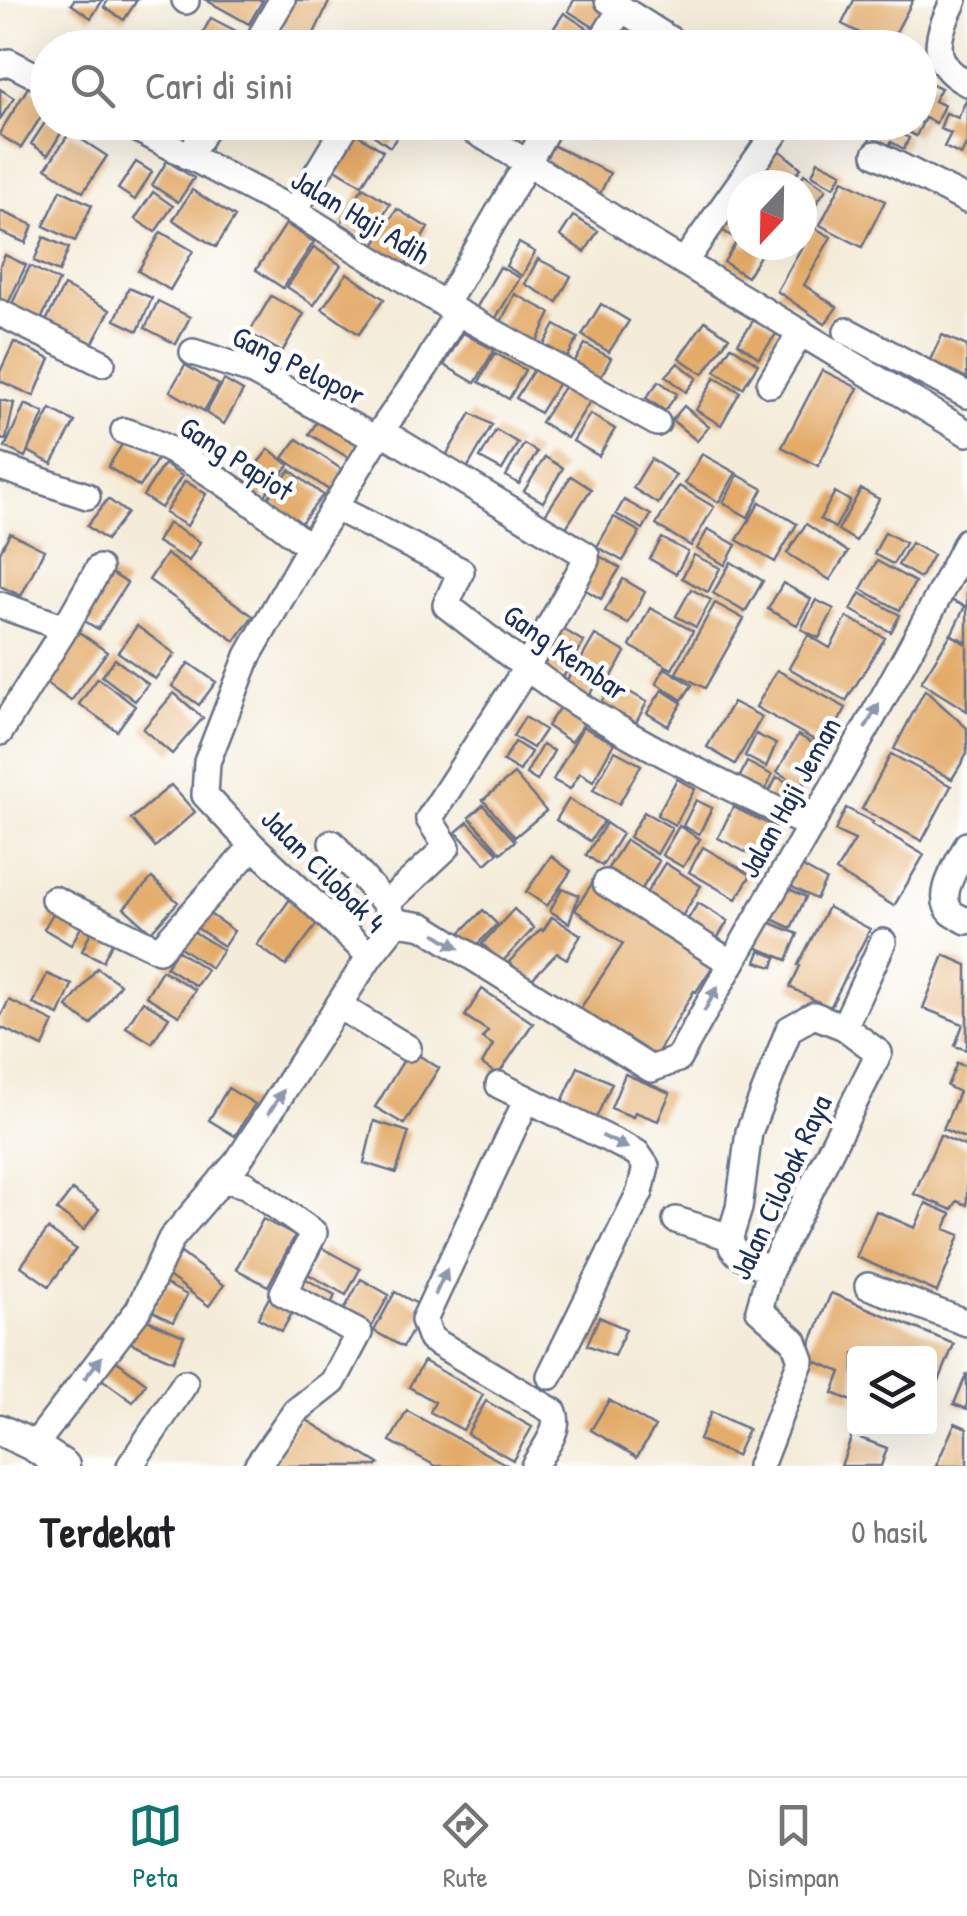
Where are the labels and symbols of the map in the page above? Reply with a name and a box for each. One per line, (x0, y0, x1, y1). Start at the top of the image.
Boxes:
street label: Jalan Haji Adih (284, 159, 438, 273)
north arrow (727, 170, 817, 260)
street label: Gang Pelopor (226, 316, 372, 414)
street label: Gang Papiot (172, 406, 302, 510)
street label: Gang Kembar (496, 594, 637, 710)
one-way arrow (863, 702, 880, 731)
street label: Jalan Haji Jeman (728, 709, 850, 885)
street label: Jalan Cilobak 4 (253, 799, 395, 941)
one-way arrow (433, 932, 461, 950)
one-way arrow (702, 985, 720, 1013)
street label: Jalan Cilobak Raya (720, 1088, 840, 1286)
one-way arrow (267, 1089, 285, 1116)
one-way arrow (600, 1133, 629, 1150)
one-way arrow (433, 1267, 450, 1296)
one-way arrow (83, 1356, 104, 1382)

